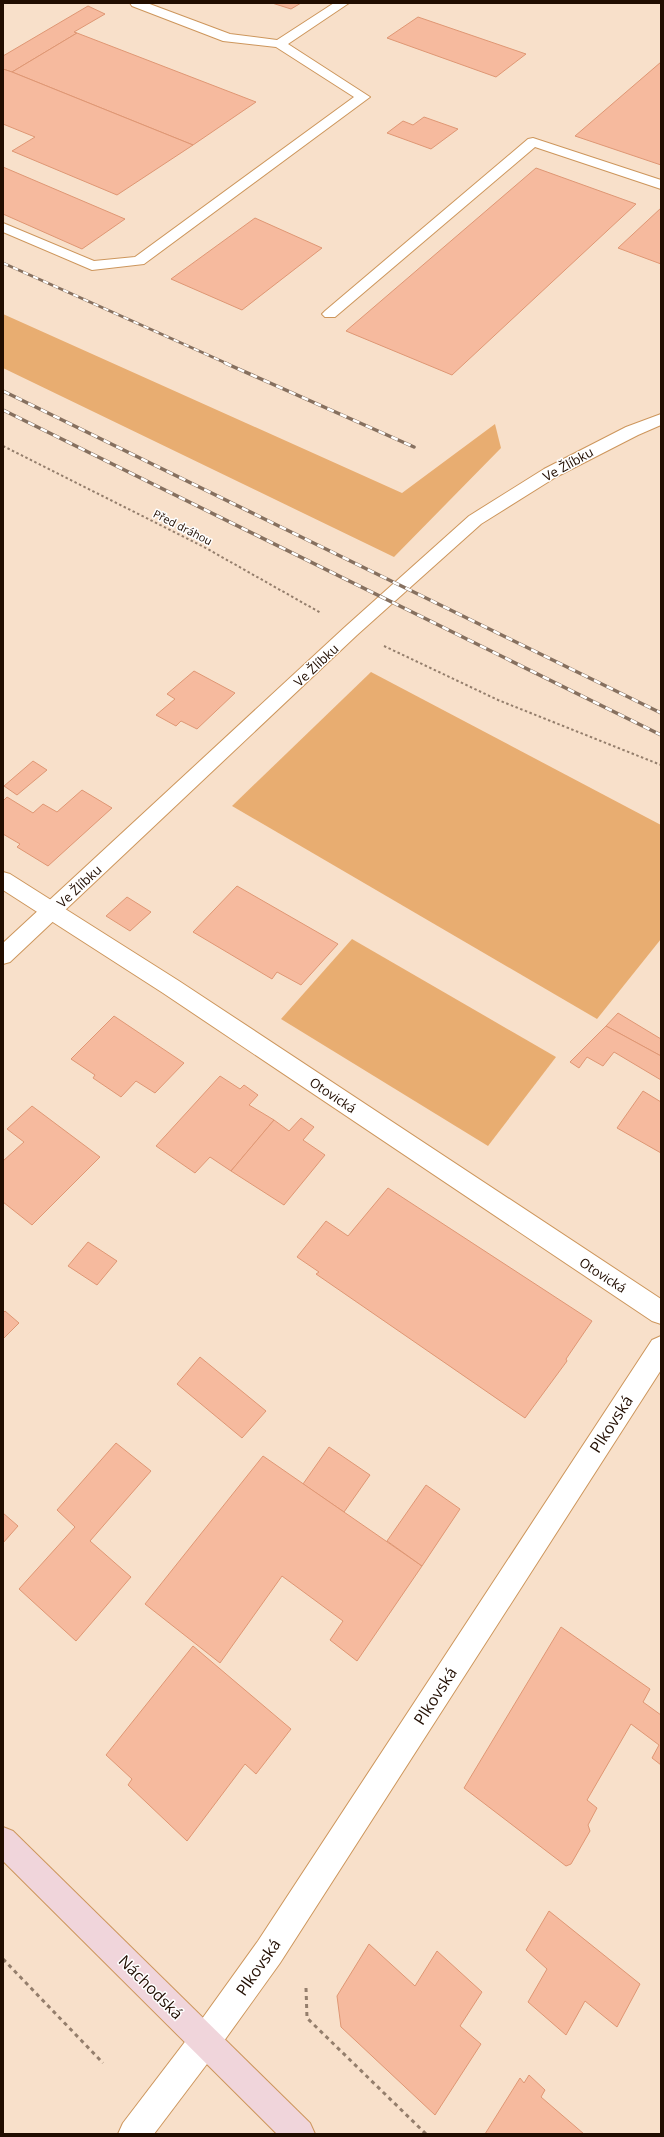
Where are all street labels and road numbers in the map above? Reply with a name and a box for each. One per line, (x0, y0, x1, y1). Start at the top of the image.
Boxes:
street label: Ve Žlíbku (540, 443, 596, 485)
street label: Před dráhou (151, 506, 215, 548)
street label: Ve Žlíbku (290, 640, 342, 690)
street label: Ve Žlíbku (53, 861, 105, 911)
street label: Otovická (306, 1073, 360, 1117)
street label: Otovická (576, 1253, 630, 1297)
street label: Plkovská (584, 1391, 638, 1457)
street label: Plkovská (408, 1663, 462, 1729)
street label: Plkovská (230, 1934, 286, 2000)
street label: Náchodská (114, 1950, 188, 2024)

